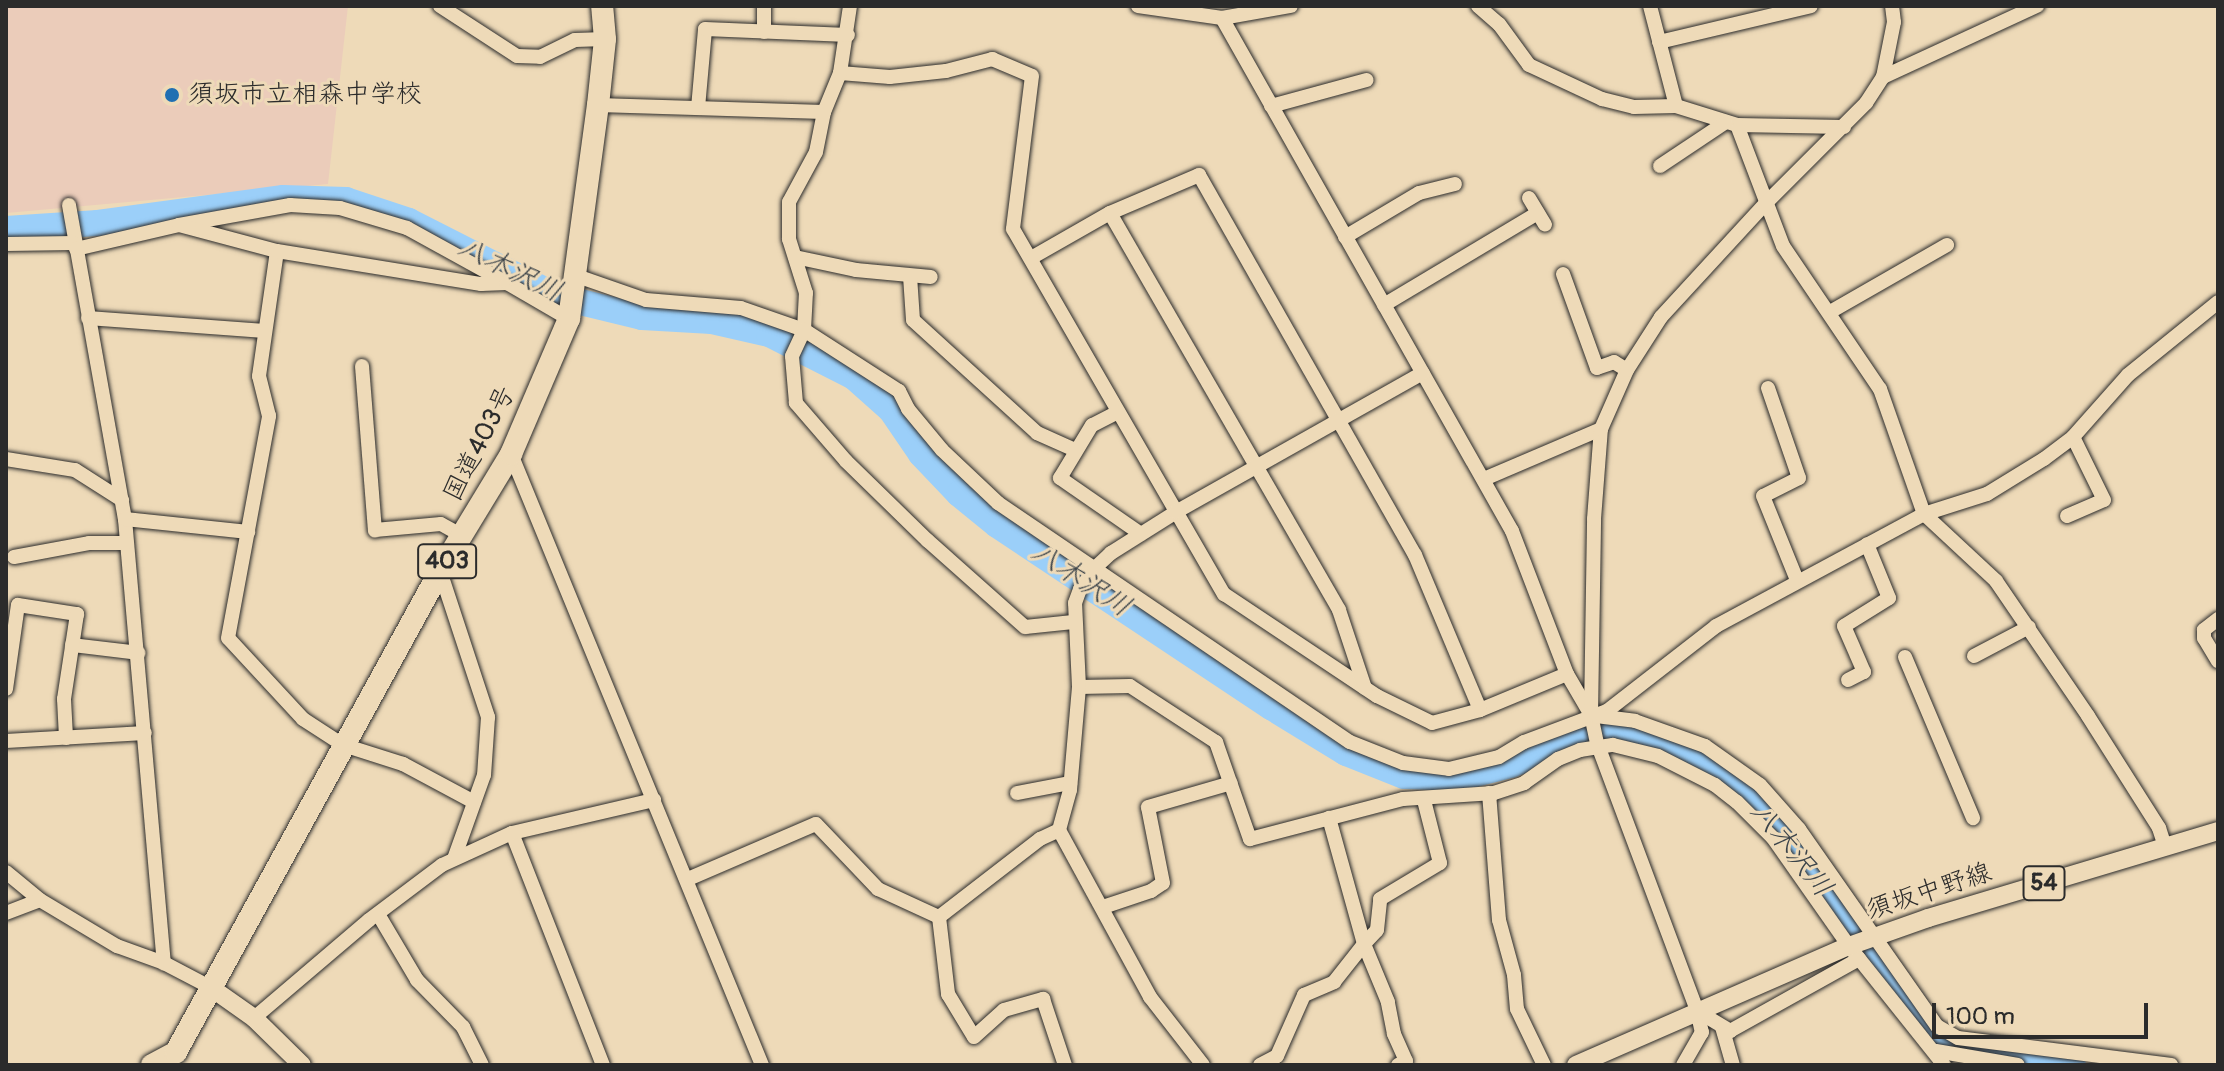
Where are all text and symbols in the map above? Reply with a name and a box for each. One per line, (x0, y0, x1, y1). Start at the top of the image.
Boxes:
place label: 須坂市立相森中学校 (188, 79, 422, 111)
marker: 須坂市立相森中学校 (163, 86, 181, 104)
water label: 八木沢川 (452, 230, 568, 310)
street label: 国道403号 (438, 381, 522, 507)
water label: 八木沢川 (1025, 535, 1137, 625)
road number: 403 (417, 541, 477, 581)
water label: 八木沢川 (1743, 796, 1839, 904)
street label: 須坂中野線 (1862, 857, 1996, 927)
road number: 54 (2022, 863, 2066, 903)
scale bar (1936, 987, 2152, 1037)
text: 100 m (1946, 1002, 2015, 1031)

